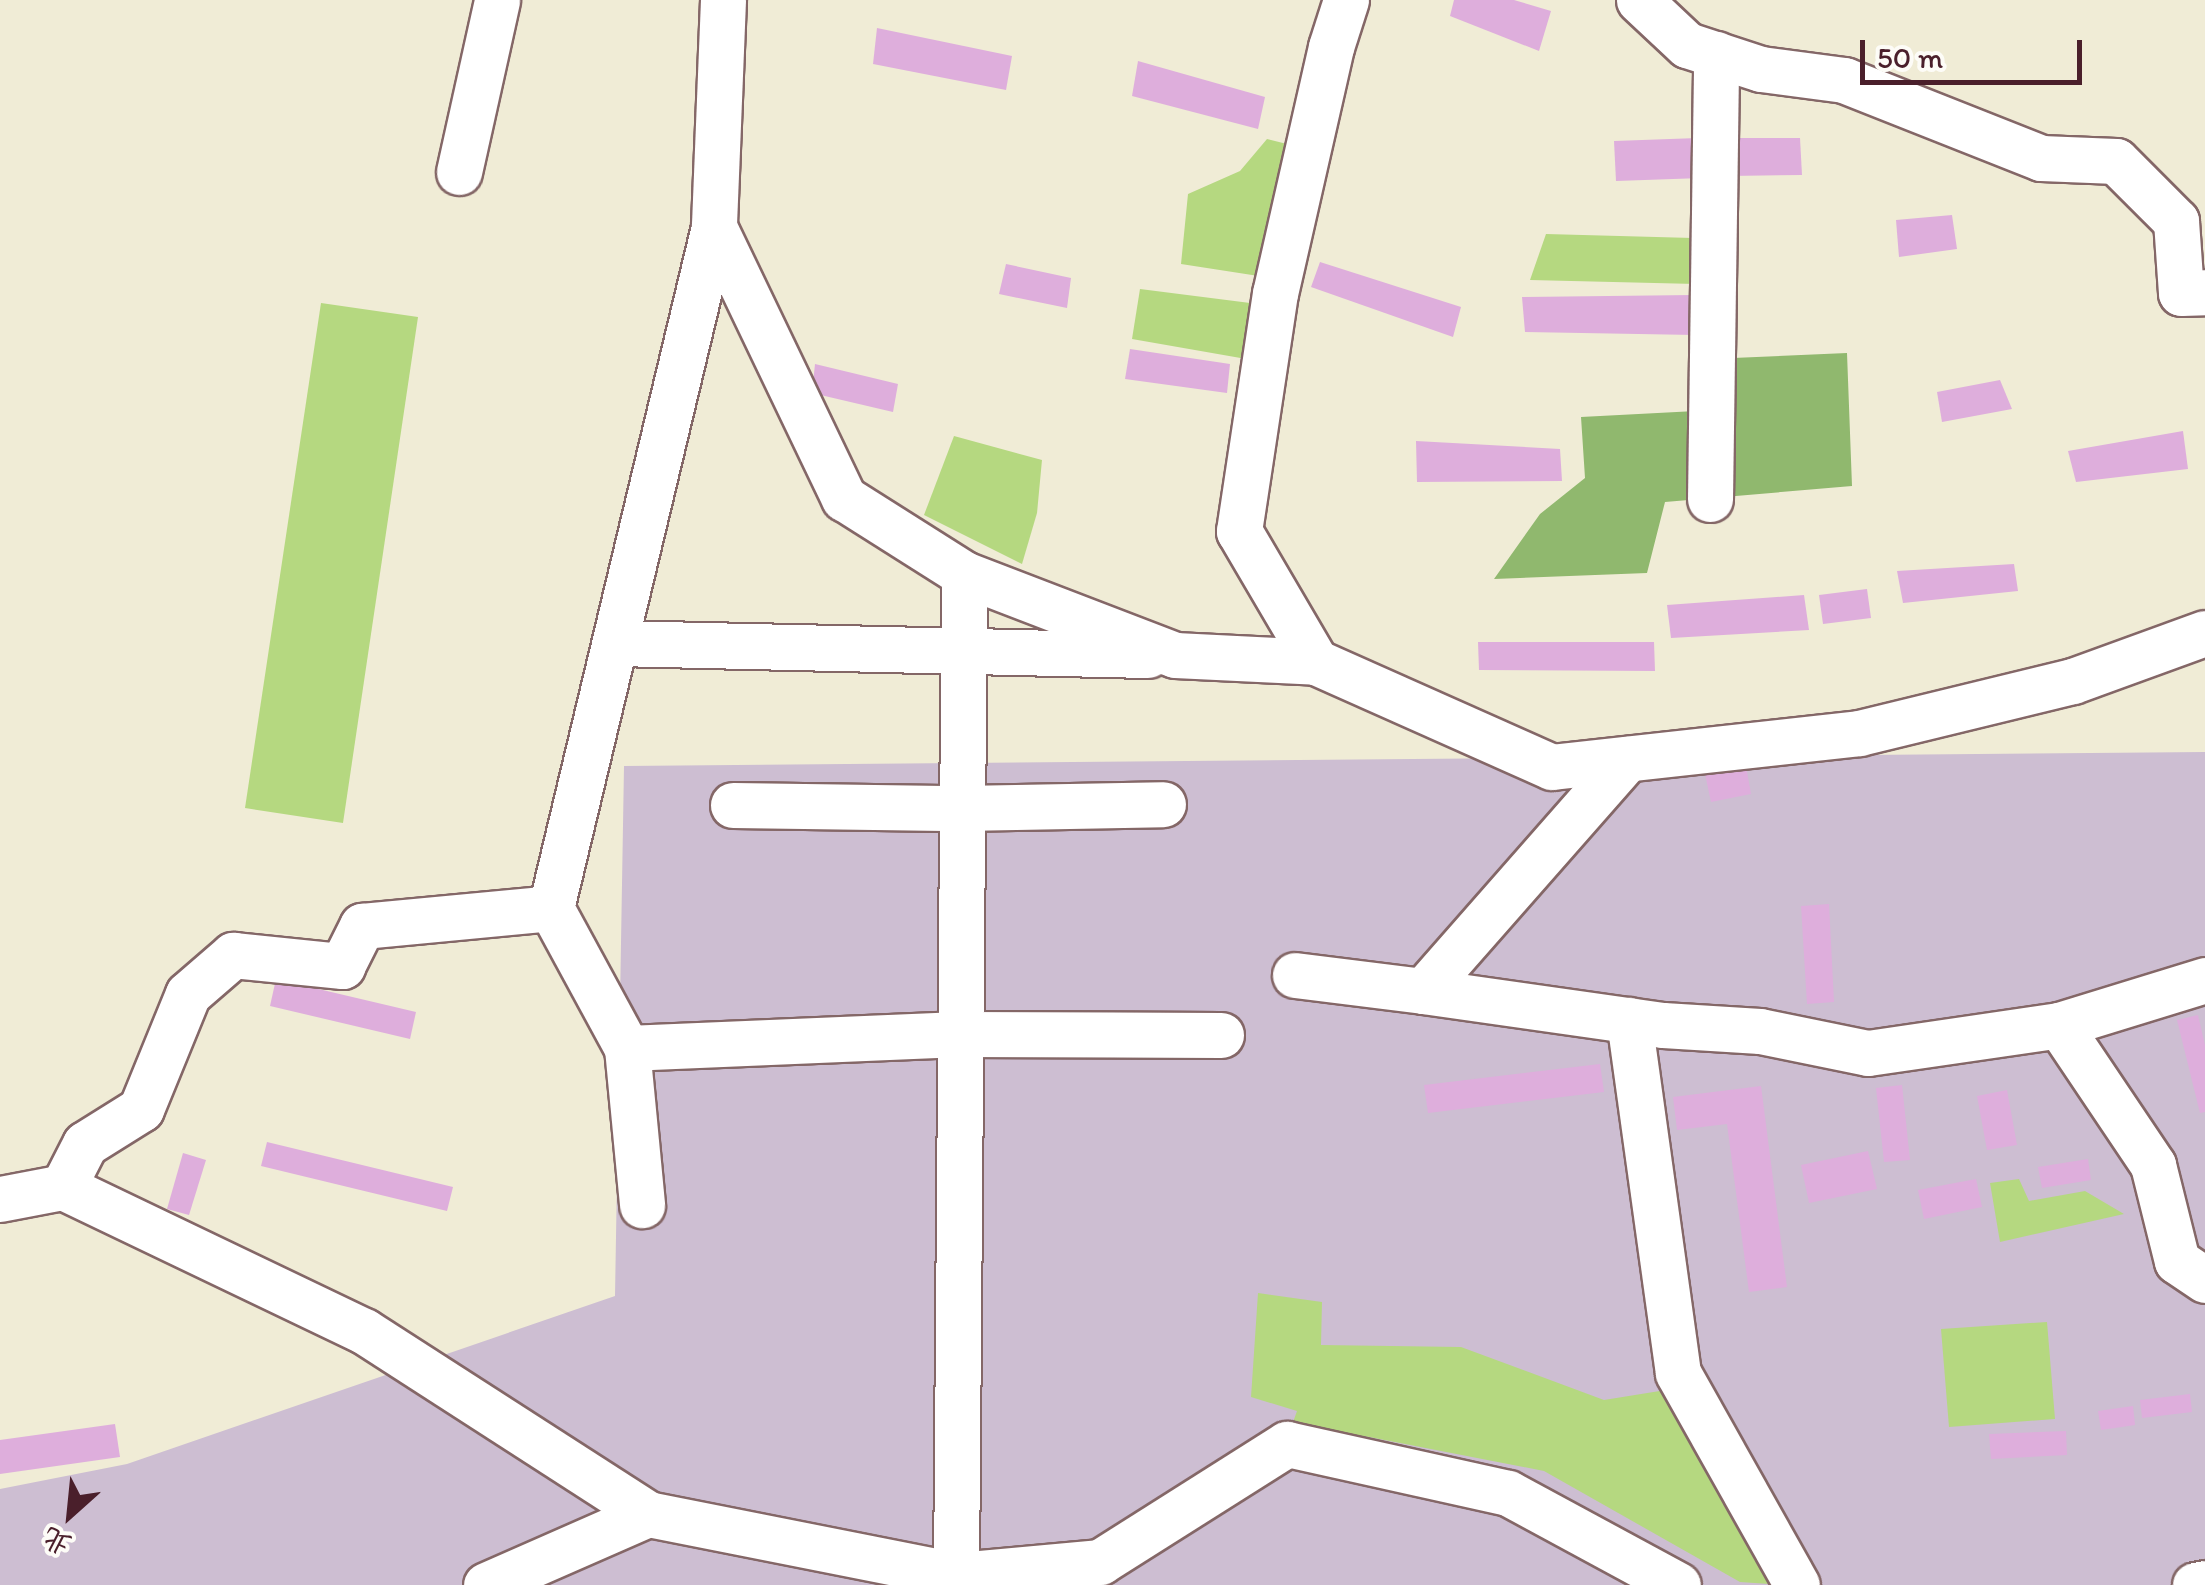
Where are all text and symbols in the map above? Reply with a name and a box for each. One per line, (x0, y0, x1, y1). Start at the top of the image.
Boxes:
scale bar (1865, 20, 2088, 82)
text: 50 m (1877, 39, 1943, 76)
north arrow (20, 1465, 120, 1565)
text: 北 (36, 1520, 77, 1563)

